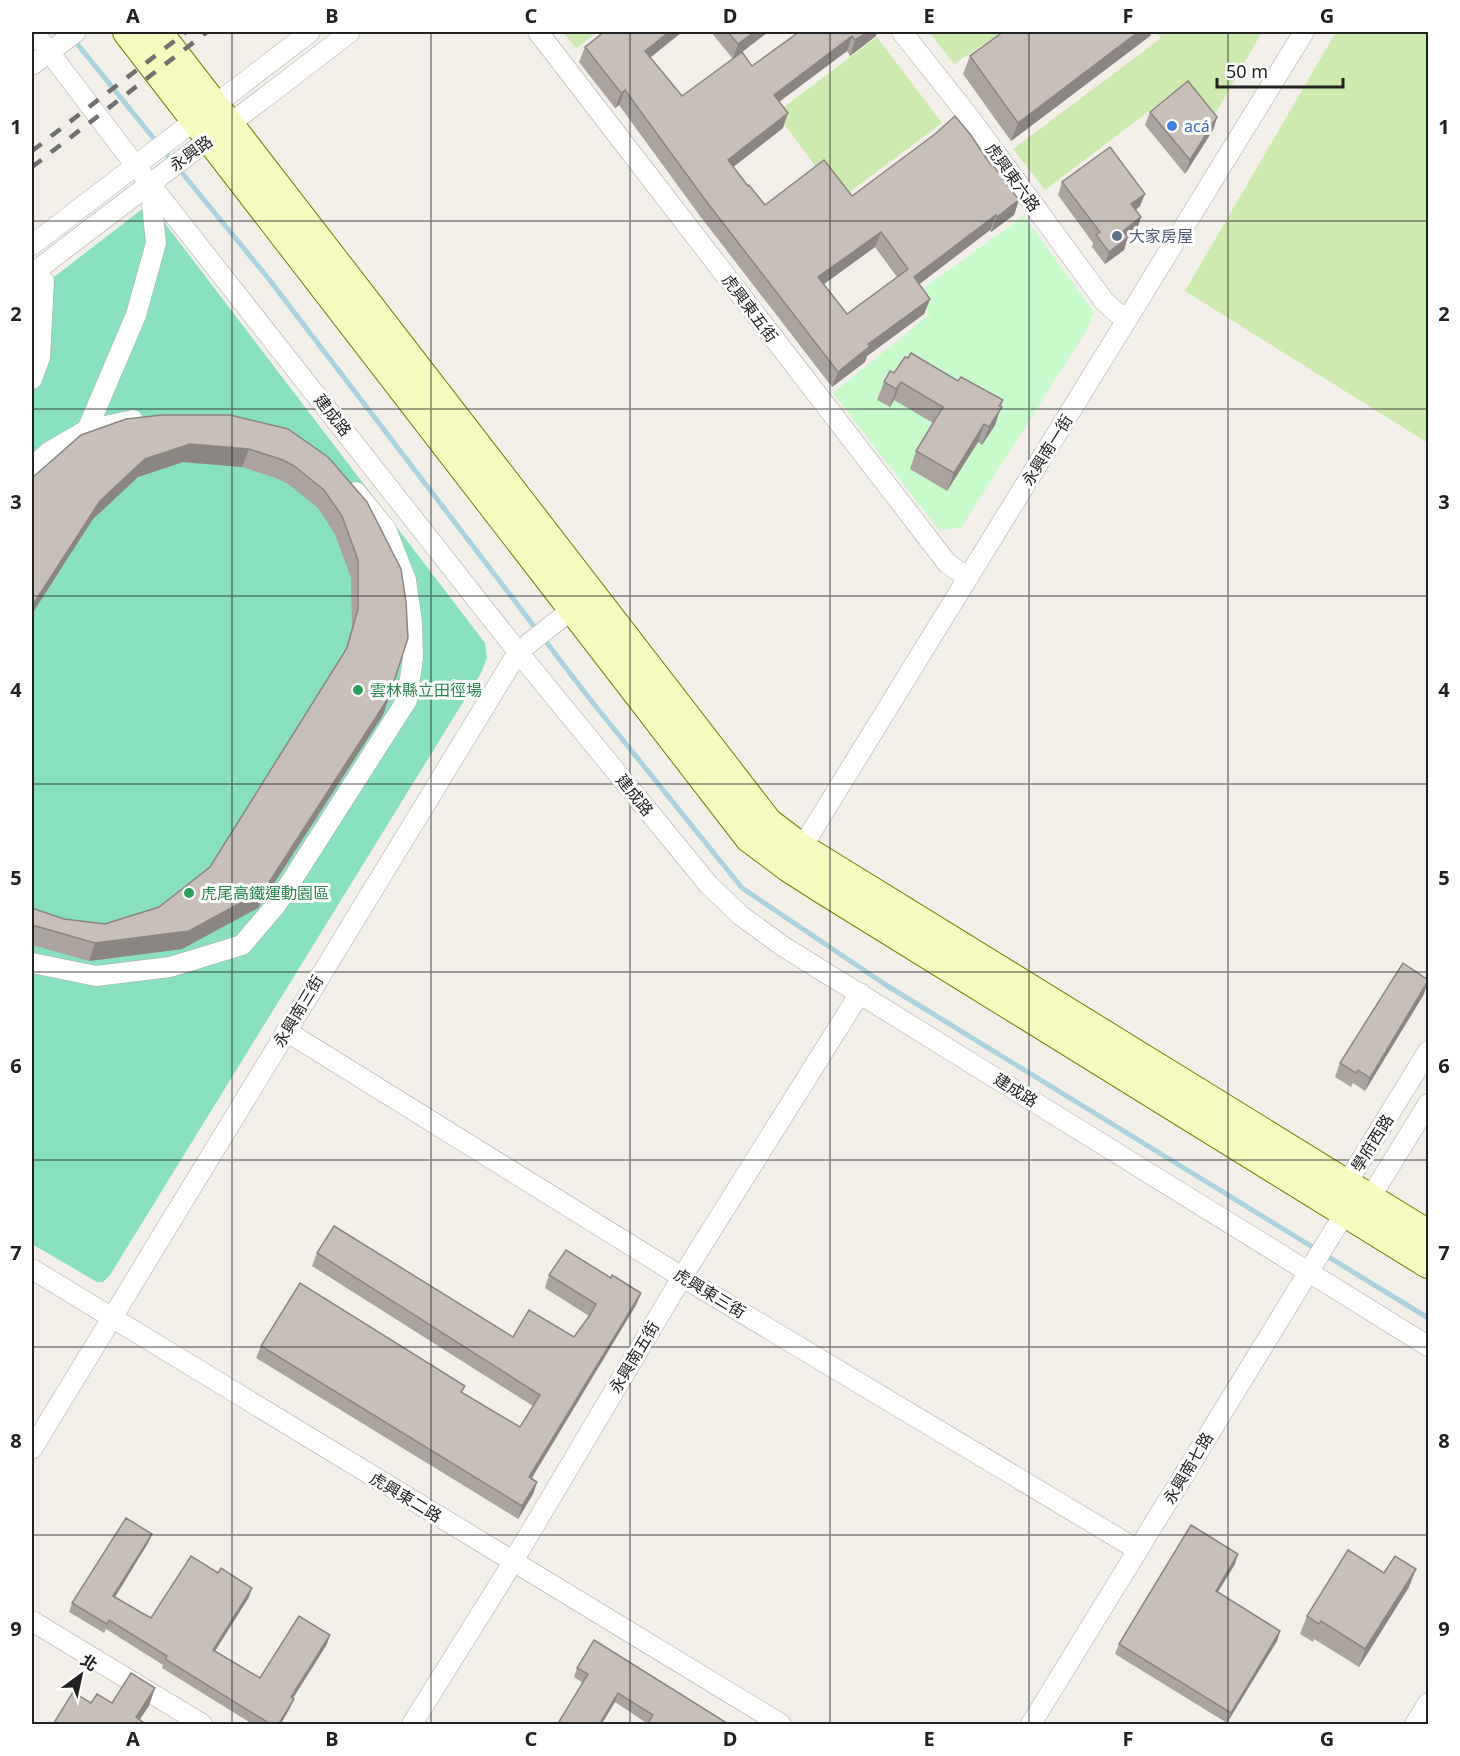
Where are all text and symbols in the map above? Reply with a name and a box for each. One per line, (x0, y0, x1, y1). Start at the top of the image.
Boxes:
text: A (126, 2, 140, 29)
text: B (325, 2, 339, 29)
text: C (525, 2, 538, 29)
text: D (723, 2, 737, 29)
text: E (923, 2, 935, 29)
text: F (1123, 2, 1133, 29)
text: G (1320, 2, 1334, 29)
scale bar (1217, 51, 1343, 89)
text: 50 m (1226, 59, 1268, 83)
text: 1 (10, 113, 22, 140)
text: 1 (1438, 113, 1450, 140)
place label: acá (1184, 115, 1210, 137)
marker: acá (1165, 119, 1179, 133)
street label: 永興路 (165, 130, 217, 176)
street label: 虎興東六路 (981, 138, 1045, 216)
place label: 大家房屋 (1129, 225, 1193, 247)
marker: 大家房屋 (1110, 229, 1124, 243)
street label: 虎興東五街 (717, 269, 783, 347)
text: 2 (10, 300, 22, 327)
text: 2 (1438, 300, 1450, 327)
street label: 建成路 (310, 389, 356, 441)
street label: 永興南一街 (1016, 410, 1078, 490)
text: 3 (10, 488, 22, 515)
text: 3 (1438, 488, 1450, 515)
text: 4 (10, 676, 22, 703)
text: 4 (1438, 676, 1450, 703)
place label: 雲林縣立田徑場 (370, 679, 482, 701)
marker: 雲林縣立田徑場 (351, 683, 365, 697)
street label: 建成路 (611, 769, 659, 821)
text: 5 (10, 864, 22, 891)
text: 5 (1438, 864, 1450, 891)
place label: 虎尾高鐵運動園區 (201, 882, 329, 904)
marker: 虎尾高鐵運動園區 (182, 886, 196, 900)
street label: 永興南三街 (268, 971, 328, 1051)
text: 6 (10, 1052, 22, 1079)
text: 6 (1438, 1052, 1450, 1079)
street label: 建成路 (990, 1068, 1042, 1112)
street label: 學府西路 (1346, 1110, 1398, 1176)
text: 7 (10, 1239, 22, 1266)
text: 7 (1438, 1239, 1450, 1266)
street label: 虎興東三街 (670, 1263, 750, 1323)
street label: 永興南五街 (604, 1317, 664, 1397)
text: 8 (10, 1427, 22, 1454)
text: 8 (1438, 1427, 1450, 1454)
street label: 永興南七路 (1158, 1428, 1218, 1508)
street label: 虎興東二路 (366, 1467, 446, 1527)
text: 9 (10, 1615, 22, 1642)
text: 9 (1438, 1615, 1450, 1642)
north arrow (51, 1645, 111, 1705)
text: 北 (76, 1649, 102, 1676)
text: A (126, 1725, 140, 1752)
text: B (325, 1725, 339, 1752)
text: C (525, 1725, 538, 1752)
text: D (723, 1725, 737, 1752)
text: E (923, 1725, 935, 1752)
text: F (1123, 1725, 1133, 1752)
text: G (1320, 1725, 1334, 1752)

